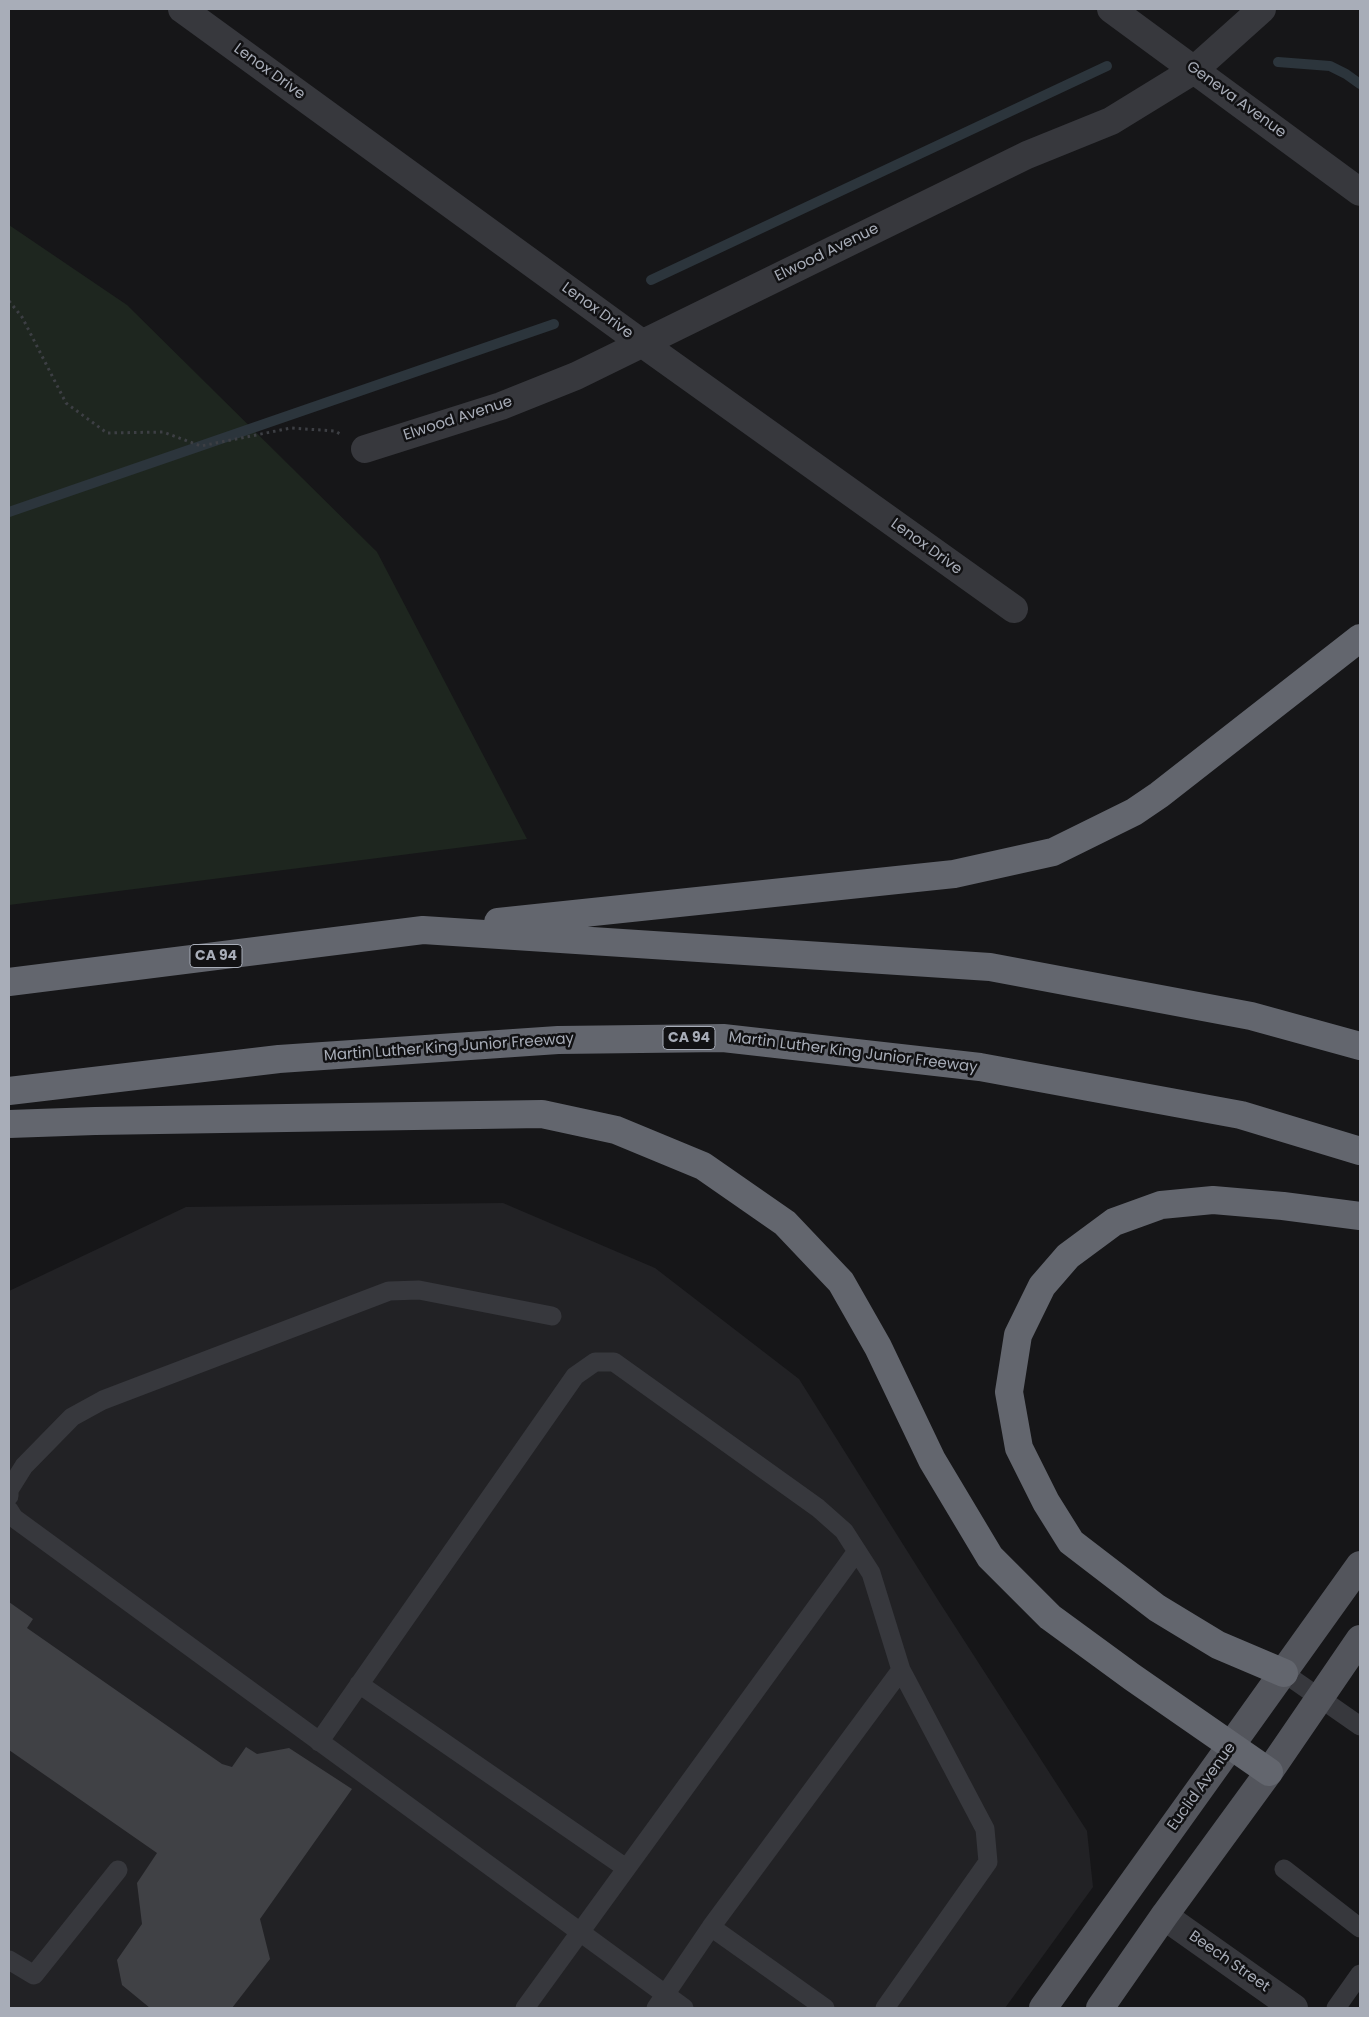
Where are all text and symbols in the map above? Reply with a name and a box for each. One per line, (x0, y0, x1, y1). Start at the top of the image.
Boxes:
street label: Lenox Drive (230, 40, 308, 104)
street label: Geneva Avenue (1183, 58, 1289, 142)
street label: Elwood Avenue (772, 220, 882, 286)
street label: Lenox Drive (558, 279, 636, 343)
street label: Elwood Avenue (401, 393, 515, 445)
street label: Lenox Drive (887, 515, 965, 579)
road number: CA 94 (190, 944, 242, 968)
road number: CA 94 (663, 1026, 715, 1050)
street label: Martin Luther King Junior Freeway (728, 1029, 978, 1077)
street label: Martin Luther King Junior Freeway (323, 1030, 575, 1066)
street label: Euclid Avenue (1164, 1740, 1240, 1834)
street label: Beech Street (1185, 1928, 1273, 1996)

